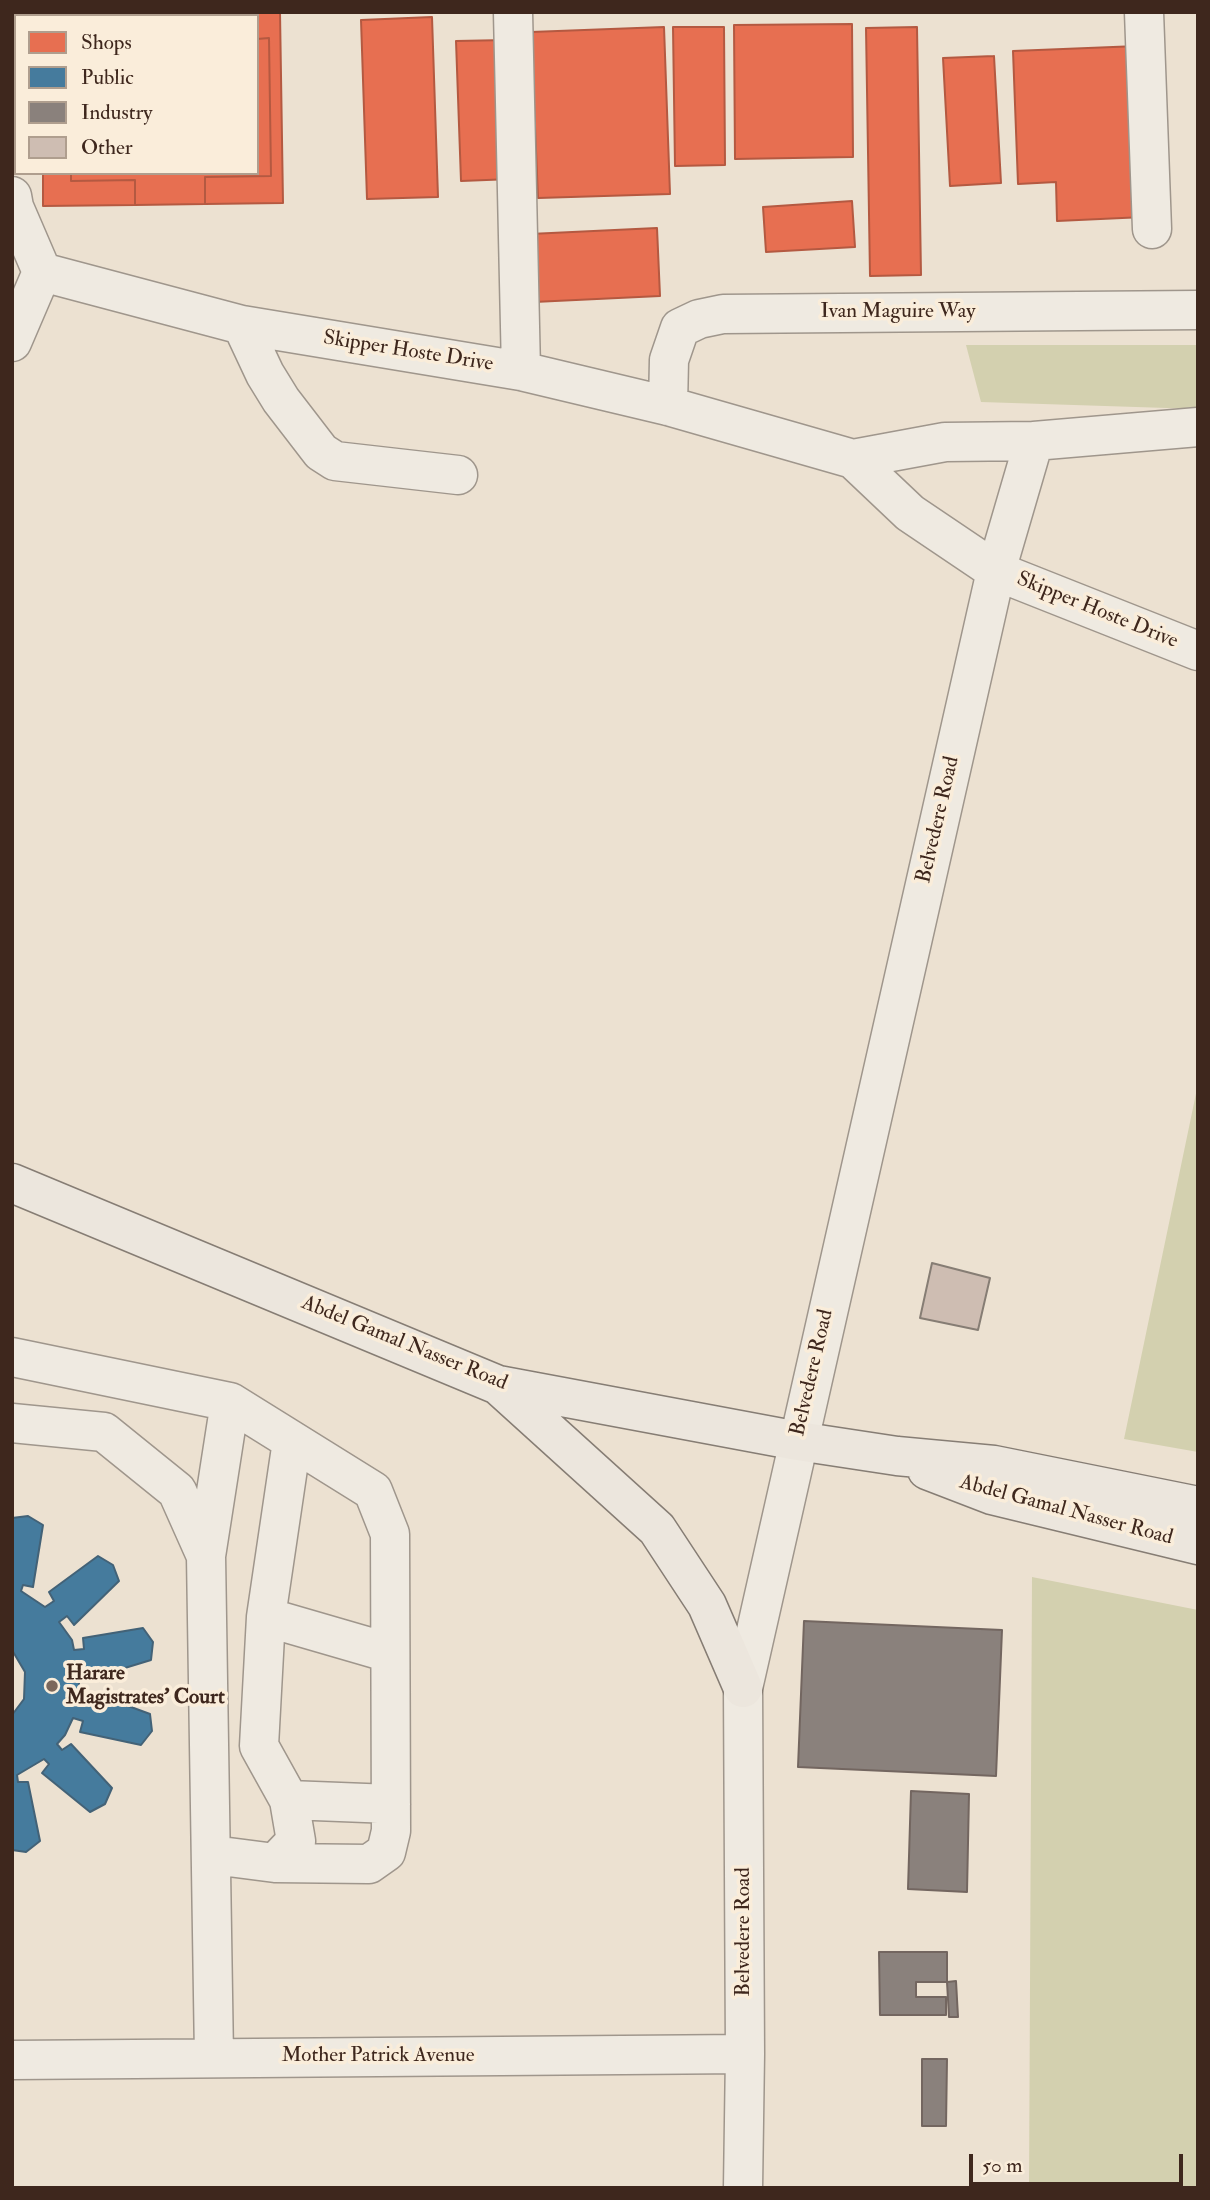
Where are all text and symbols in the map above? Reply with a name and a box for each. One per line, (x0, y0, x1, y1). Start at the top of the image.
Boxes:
legend (14, 14, 259, 175)
text: Shops (81, 29, 132, 56)
text: Public (81, 64, 134, 91)
text: Industry (81, 99, 153, 126)
text: Other (81, 134, 133, 161)
street label: Ivan Maguire Way (821, 299, 975, 325)
street label: Skipper Hoste Drive (321, 326, 495, 378)
street label: Skipper Hoste Drive (1013, 567, 1181, 655)
street label: Belvedere Road (912, 754, 966, 886)
street label: Abdel Gamal Nasser Road (297, 1291, 511, 1397)
street label: Belvedere Road (786, 1307, 840, 1439)
street label: Abdel Gamal Nasser Road (957, 1470, 1175, 1552)
place label: Harare Magistrates’ Court (66, 1661, 225, 1711)
marker: Harare Magistrates’ Court (44, 1678, 60, 1694)
street label: Belvedere Road (731, 1867, 757, 1997)
street label: Mother Patrick Avenue (281, 2043, 475, 2069)
scale bar (972, 2140, 1186, 2184)
text: 50 m (982, 2152, 1023, 2179)

